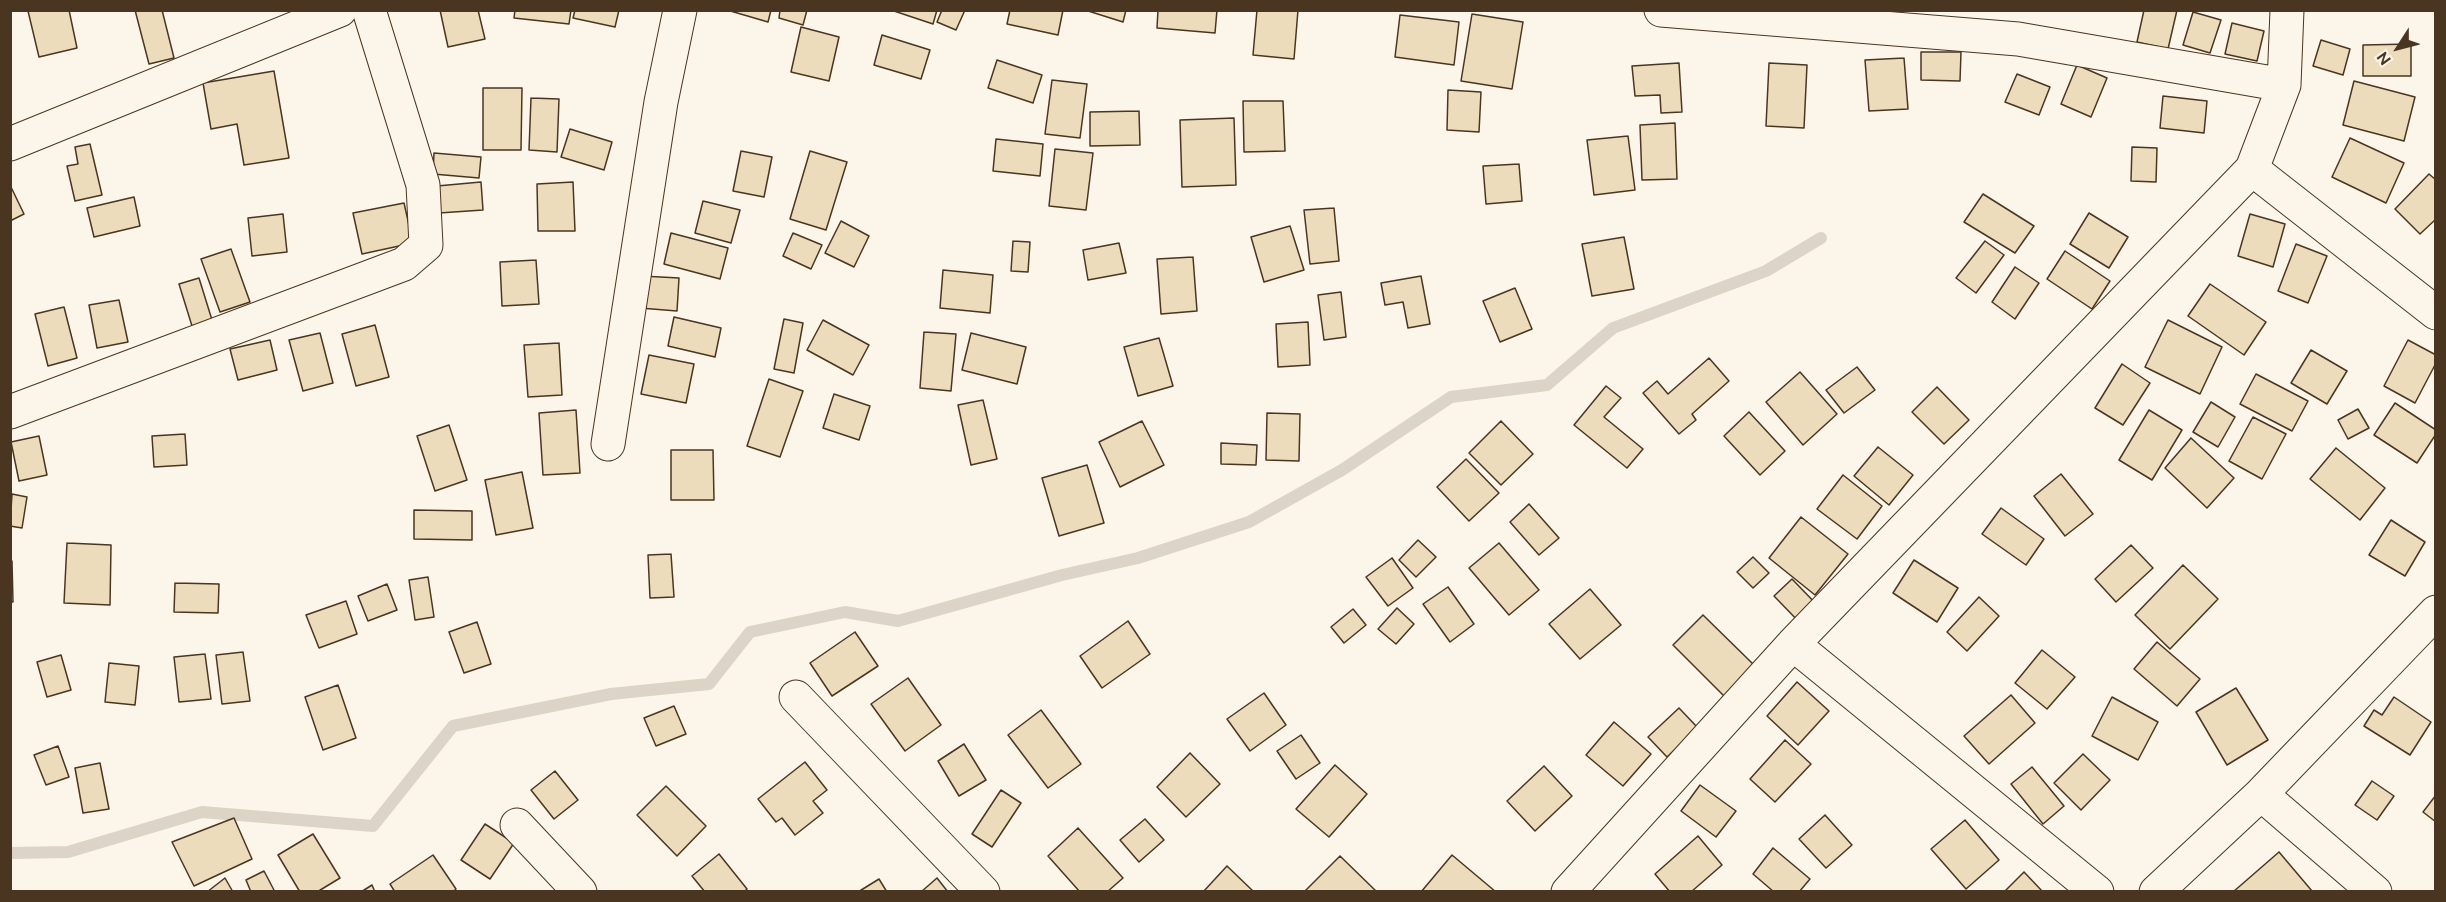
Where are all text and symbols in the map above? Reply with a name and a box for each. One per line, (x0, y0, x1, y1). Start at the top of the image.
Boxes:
north arrow (2368, 18, 2428, 78)
text: N (2373, 48, 2394, 69)

